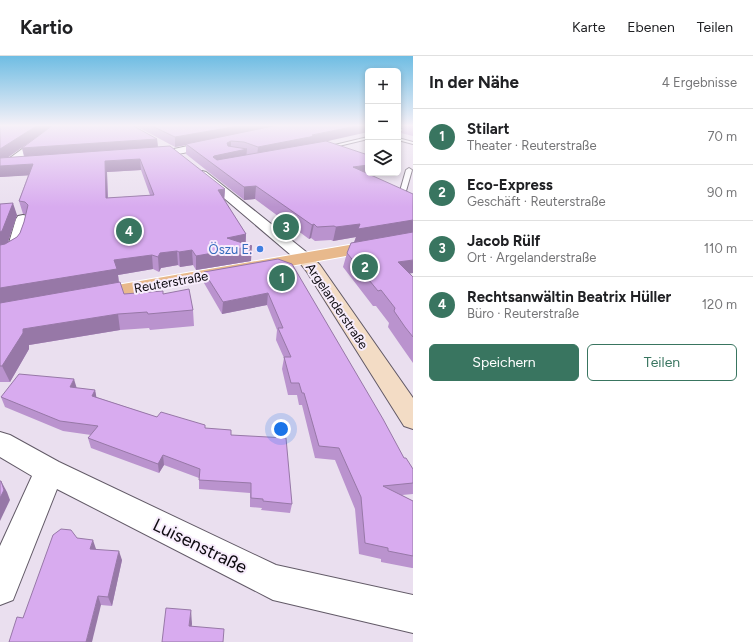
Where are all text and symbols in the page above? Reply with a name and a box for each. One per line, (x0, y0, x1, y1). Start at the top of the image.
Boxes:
text: Kartio (20, 16, 73, 39)
text: Karte (572, 19, 605, 36)
text: Ebenen (627, 19, 675, 36)
text: Teilen (697, 19, 733, 36)
map controls (365, 68, 401, 176)
button: + (365, 68, 401, 104)
text: In der Nähe (429, 72, 519, 92)
text: 4 Ergebnisse (662, 75, 737, 90)
button: − (365, 104, 401, 140)
text: Stilart (467, 120, 509, 138)
text: 1 (439, 129, 445, 144)
text: 70 m (707, 129, 737, 144)
text: Theater · Reuterstraße (467, 138, 597, 153)
button: layers (365, 140, 401, 176)
text: Eco-Express (467, 176, 553, 194)
text: 2 (438, 185, 446, 200)
text: 90 m (707, 185, 737, 200)
text: Geschäft · Reuterstraße (467, 194, 606, 209)
pin: 3 (273, 212, 299, 242)
pin: 4 (116, 216, 142, 246)
text: Jacob Rülf (467, 232, 540, 250)
place label: Öszu E. (209, 241, 252, 257)
text: 3 (438, 241, 446, 256)
text: 110 m (704, 241, 737, 256)
marker: Öszu E. (255, 244, 265, 254)
text: Ort · Argelanderstraße (467, 250, 596, 265)
pin: 2 (352, 252, 378, 282)
street label: Argelanderstraße (303, 260, 371, 352)
pin: 1 (269, 263, 295, 293)
street label: Reuterstraße (133, 268, 209, 296)
text: Rechtsanwältin Beatrix Hüller (467, 288, 671, 306)
text: 4 (438, 297, 446, 312)
text: 120 m (702, 297, 737, 312)
text: Büro · Reuterstraße (467, 306, 579, 321)
button: Speichern (429, 344, 579, 381)
button: Teilen (587, 344, 737, 381)
your location (271, 419, 291, 439)
street label: Luisenstraße (149, 514, 251, 578)

